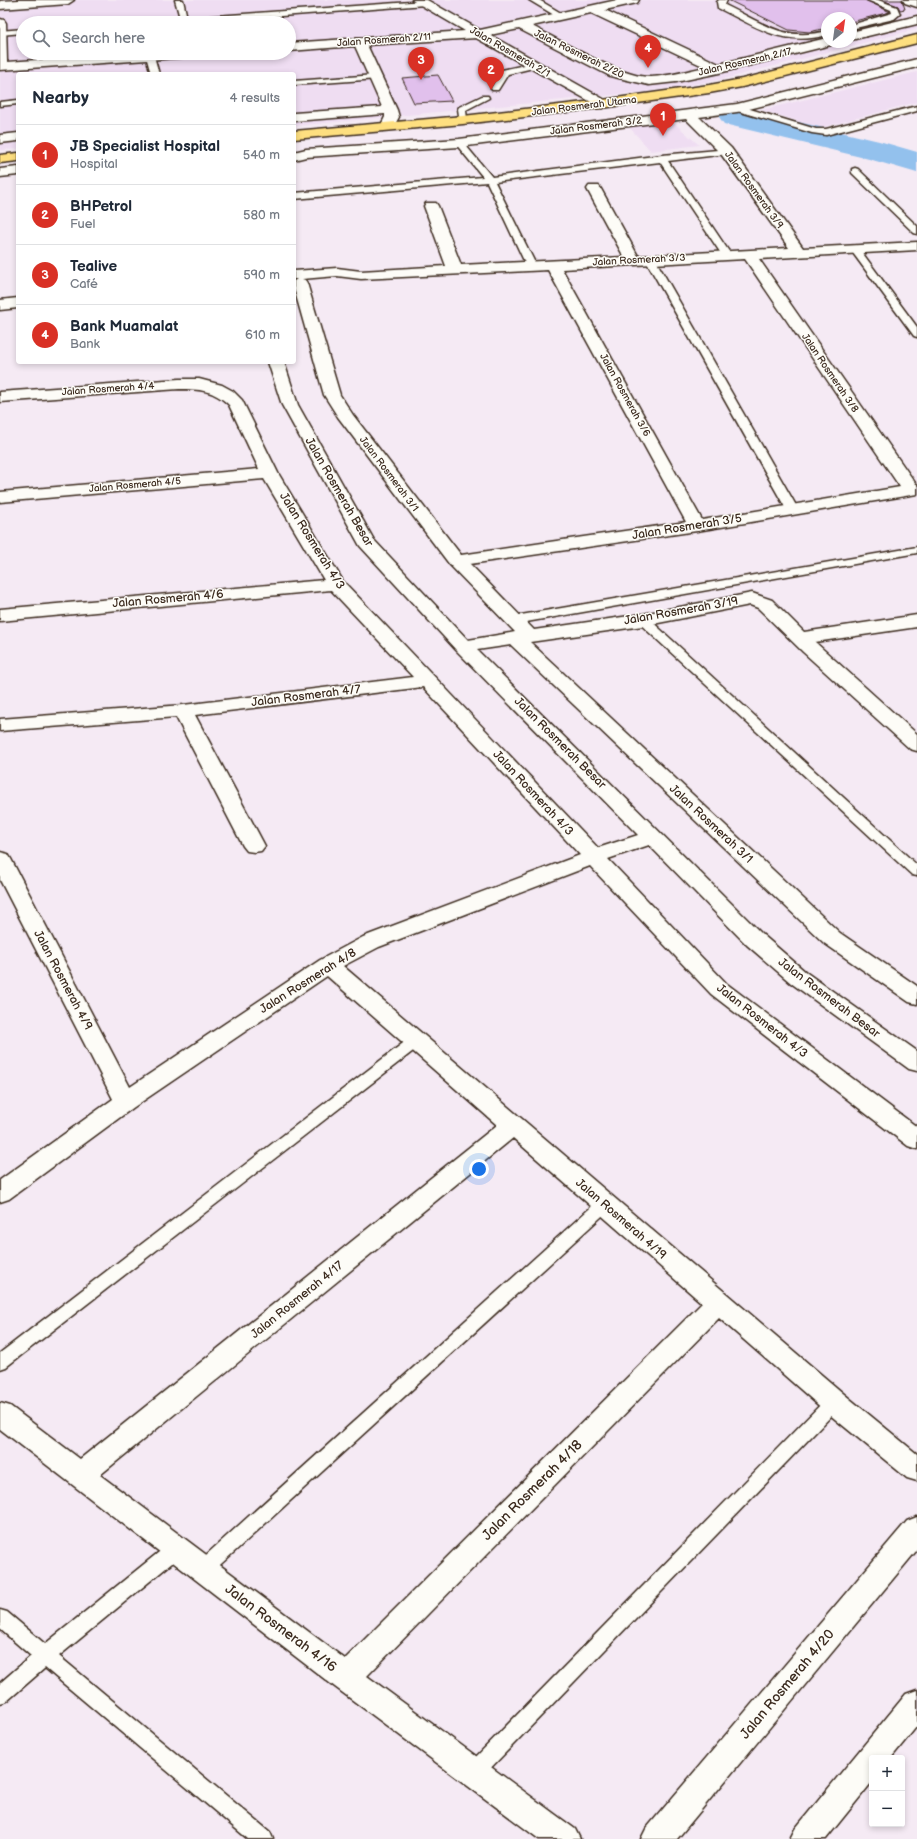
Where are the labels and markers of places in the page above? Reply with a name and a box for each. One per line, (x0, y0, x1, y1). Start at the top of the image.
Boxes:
pin: 4 (635, 35, 661, 68)
pin: 3 (408, 47, 434, 80)
pin: 2 (478, 57, 504, 90)
pin: 1 (650, 103, 676, 136)

